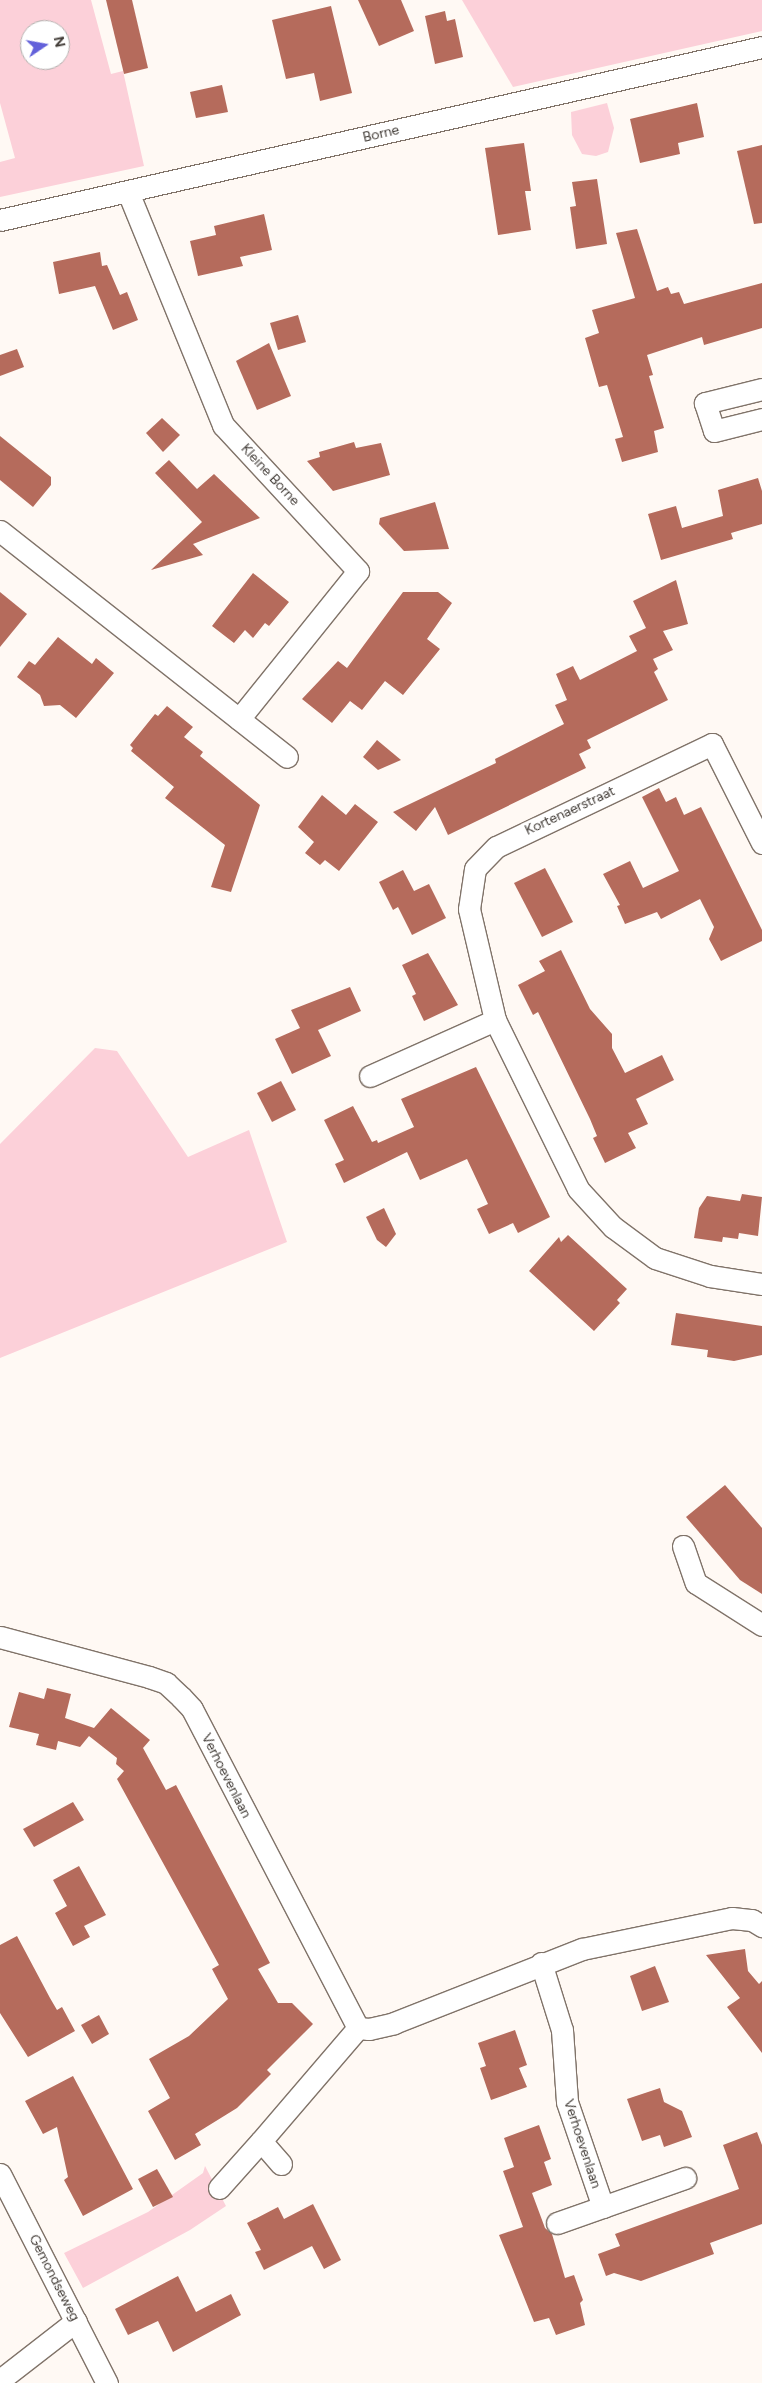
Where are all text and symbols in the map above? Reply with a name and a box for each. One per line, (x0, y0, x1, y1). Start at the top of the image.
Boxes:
north arrow (20, 20, 70, 70)
text: N (50, 35, 69, 49)
street label: Borne (361, 122, 401, 146)
street label: Kleine Borne (237, 441, 303, 509)
street label: Kortenaerstraat (522, 783, 618, 839)
street label: Verhoevenlaan (197, 1731, 255, 1821)
street label: Verhoevenlaan (560, 2097, 604, 2191)
street label: Gemondseweg (25, 2232, 83, 2324)

